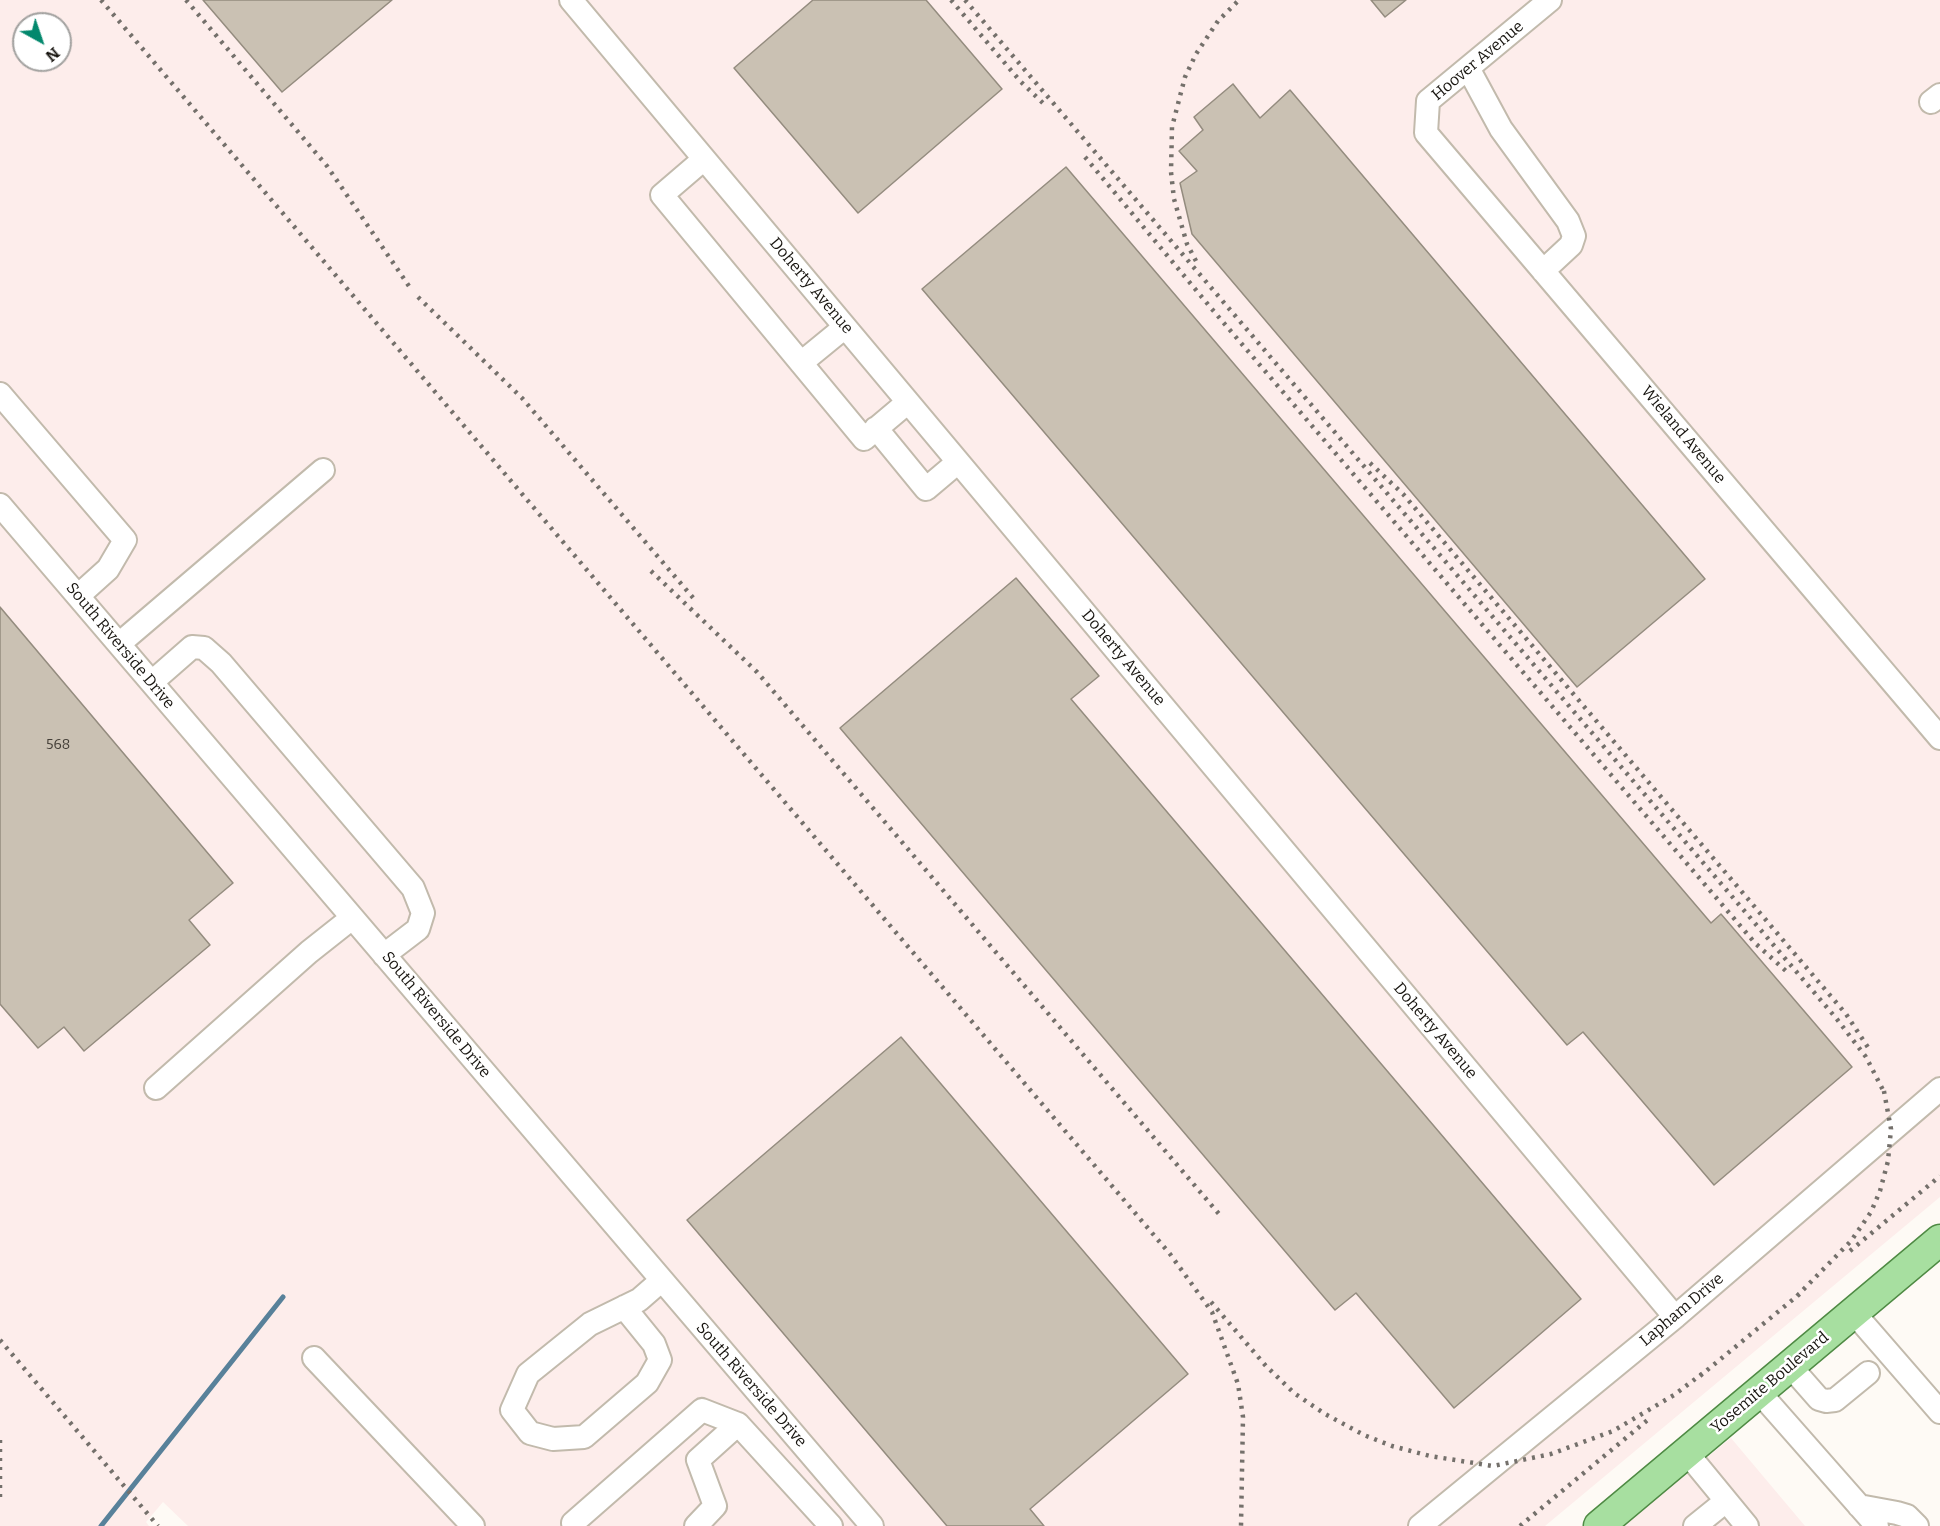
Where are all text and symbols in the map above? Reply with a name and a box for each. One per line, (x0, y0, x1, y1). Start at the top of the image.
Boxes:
north arrow (12, 12, 72, 72)
street label: Hoover Avenue (1428, 17, 1528, 105)
text: N (42, 43, 63, 66)
street label: Doherty Avenue (765, 234, 857, 338)
street label: Wieland Avenue (1637, 382, 1729, 488)
street label: South Riverside Drive (62, 579, 178, 713)
street label: Doherty Avenue (1077, 606, 1169, 710)
house number: 568 (46, 737, 70, 753)
street label: South Riverside Drive (378, 948, 494, 1082)
street label: Doherty Avenue (1389, 979, 1481, 1083)
street label: Lapham Drive (1636, 1269, 1728, 1351)
street label: South Riverside Drive (692, 1319, 810, 1451)
street label: Yosemite Boulevard (1707, 1328, 1833, 1438)

